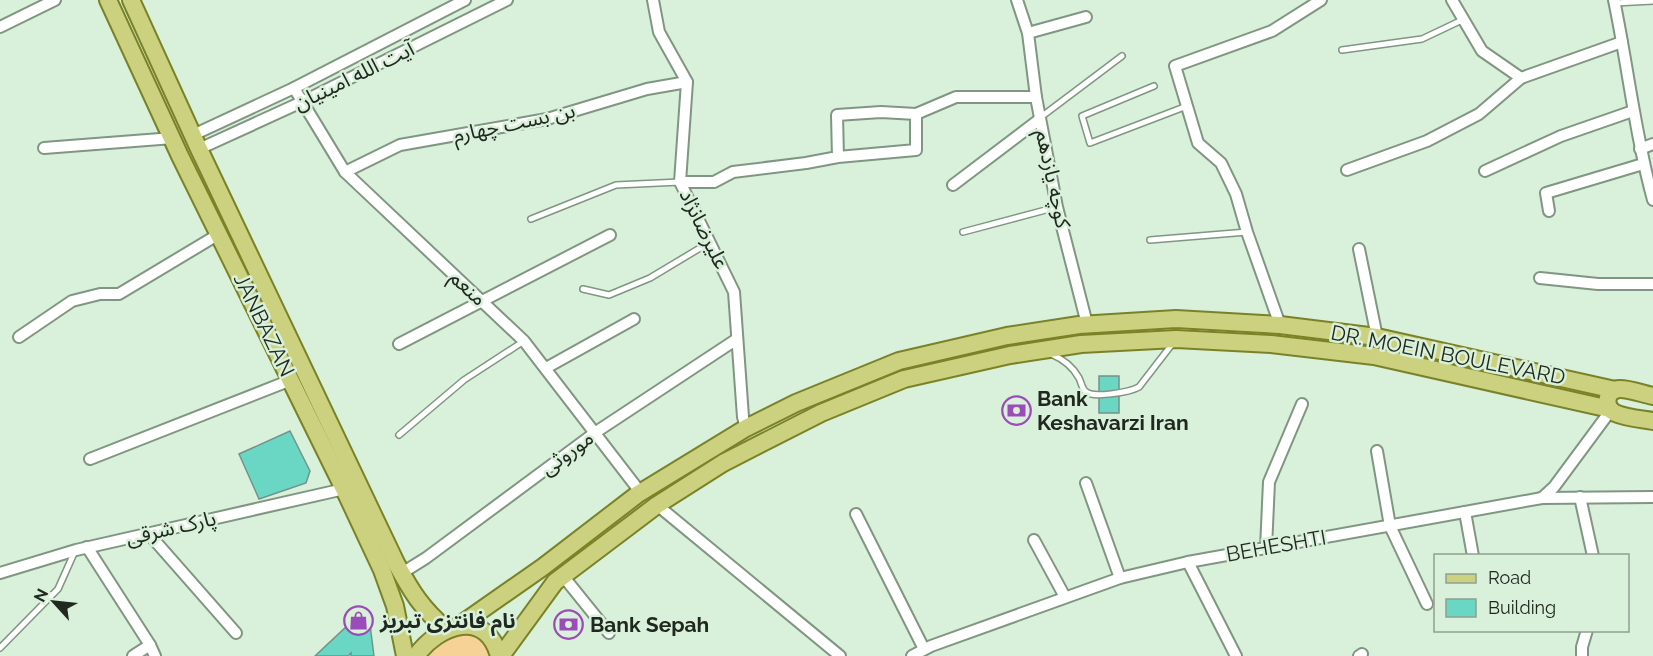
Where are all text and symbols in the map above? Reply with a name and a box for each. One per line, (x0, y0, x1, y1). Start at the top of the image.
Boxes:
street label: آیت الله امینیان (289, 35, 419, 116)
street label: بن بست چهارم (450, 97, 578, 152)
street label: کوچه یازدهم (1028, 127, 1076, 231)
street label: علیرضانژاد (674, 185, 735, 273)
street label: منعم (443, 265, 492, 313)
street label: JANBAZAN (229, 269, 300, 380)
street label: DR. MOEIN BOULEVARD (1329, 319, 1567, 390)
place label: Bank Keshavarzi Iran (1037, 386, 1189, 435)
bank icon: Bank Keshavarzi Iran (1000, 395, 1032, 427)
street label: موروثی (535, 425, 598, 480)
street label: پارک شرقی (123, 505, 219, 551)
street label: BEHESHTI (1224, 524, 1328, 567)
legend (1434, 554, 1629, 632)
text: Road (1488, 567, 1531, 588)
north arrow (24, 572, 84, 632)
text: N (30, 586, 52, 605)
text: Building (1488, 597, 1556, 618)
shop icon: نام فانتزی تبریز (343, 605, 375, 637)
place label: نام فانتزی تبریز (379, 608, 516, 637)
bank icon: Bank Sepah (553, 609, 585, 641)
place label: Bank Sepah (590, 612, 709, 637)

